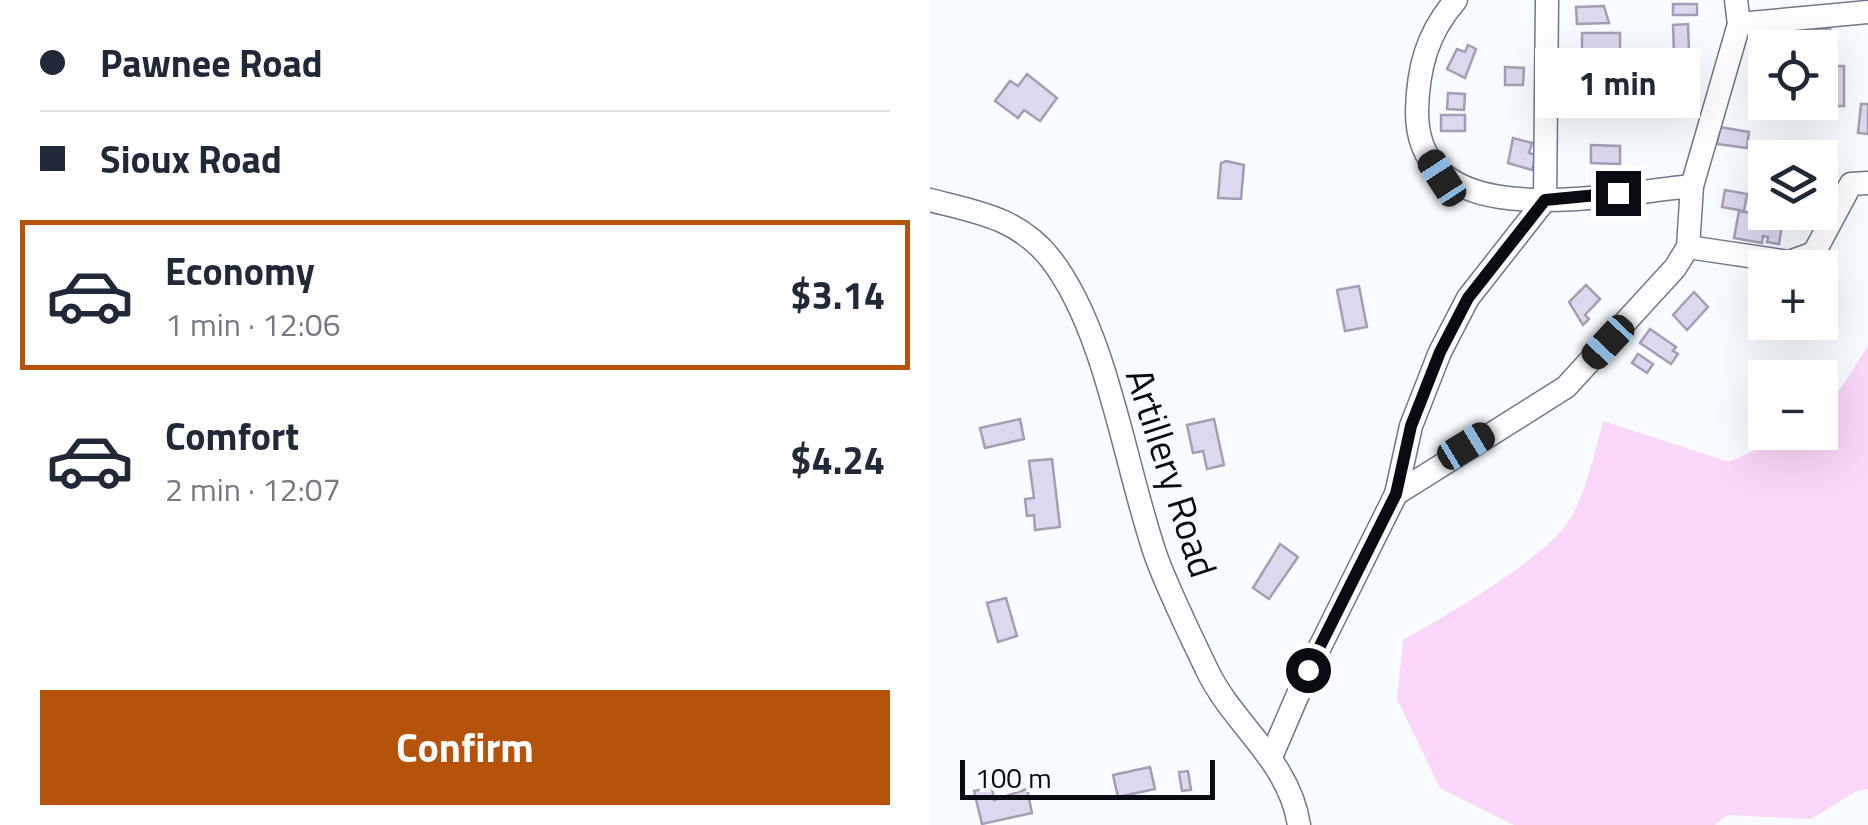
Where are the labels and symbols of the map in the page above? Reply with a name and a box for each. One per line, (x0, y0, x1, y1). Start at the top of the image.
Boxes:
callout: 1 min (1536, 48, 1700, 118)
car (1413, 145, 1471, 211)
route end (1596, 171, 1641, 216)
car (1577, 310, 1639, 374)
street label: Artillery Road (1111, 361, 1233, 585)
car (1433, 418, 1499, 474)
route start (1286, 648, 1331, 693)
scale bar (960, 755, 1215, 800)

